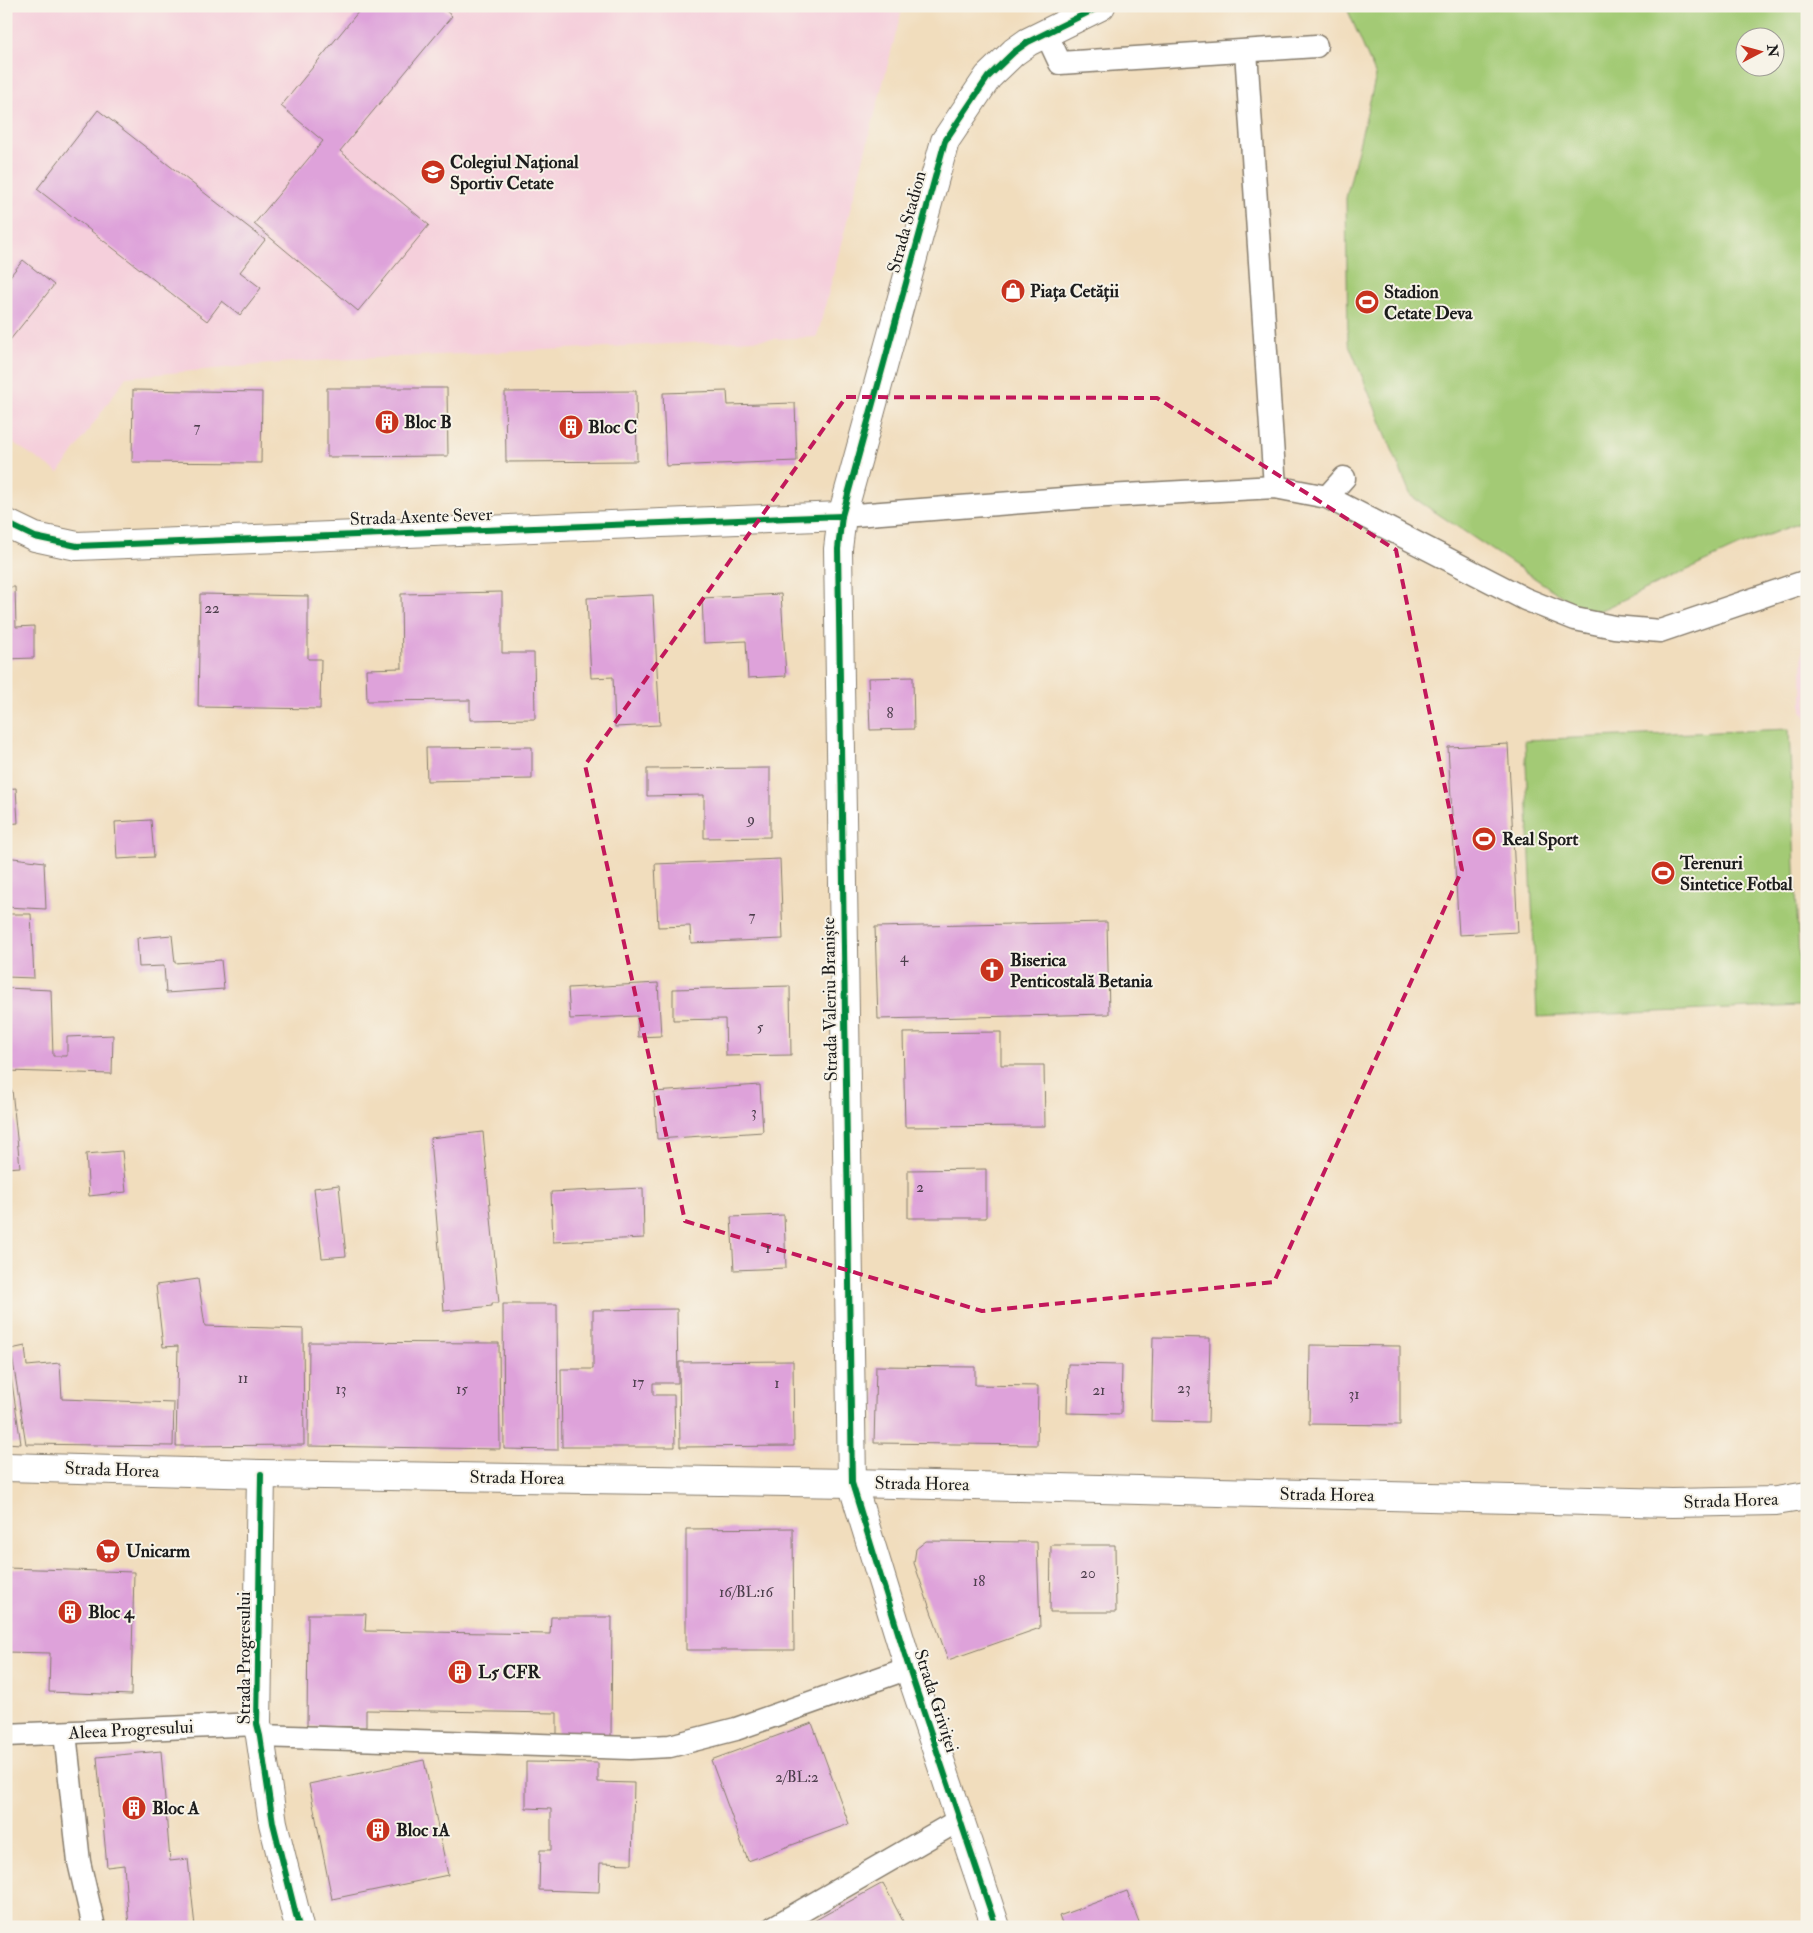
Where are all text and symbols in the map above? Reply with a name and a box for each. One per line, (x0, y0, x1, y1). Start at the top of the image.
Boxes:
north arrow (1736, 28, 1786, 78)
text: N (1763, 43, 1782, 58)
place label: Colegiul Național Sportiv Cetate (450, 151, 579, 195)
school or university icon: Colegiul Național Sportiv Cetate (420, 159, 446, 185)
street label: Strada Stadion (882, 168, 932, 276)
shop icon: Piața Cetății (1000, 278, 1026, 304)
place label: Piața Cetății (1030, 280, 1119, 303)
place label: Stadion Cetate Deva (1384, 281, 1473, 325)
sports icon: Stadion Cetate Deva (1354, 289, 1380, 315)
building icon: Bloc B (374, 409, 400, 435)
place label: Bloc B (404, 411, 452, 434)
building icon: Bloc C (558, 414, 584, 440)
place label: Bloc C (588, 416, 637, 439)
house number: 7 (194, 418, 201, 437)
street label: Strada Axente Sever (349, 503, 493, 531)
house number: 22 (204, 599, 220, 618)
house number: 8 (886, 704, 894, 723)
house number: 9 (746, 810, 755, 829)
sports icon: Real Sport (1471, 826, 1497, 852)
place label: Real Sport (1502, 828, 1579, 851)
place label: Terenuri Sintetice Fotbal (1679, 852, 1793, 896)
sports icon: Terenuri Sintetice Fotbal (1650, 860, 1676, 886)
house number: 7 (749, 907, 756, 926)
street label: Strada Valeriu Braniște (817, 916, 843, 1082)
house number: 4 (900, 948, 909, 967)
place label: Biserica Penticostală Betania (1010, 949, 1153, 993)
church icon: Biserica Penticostală Betania (979, 957, 1005, 983)
house number: 5 (757, 1018, 764, 1037)
house number: 3 (751, 1103, 757, 1122)
house number: 2 (916, 1178, 924, 1197)
house number: 1 (765, 1239, 771, 1258)
house number: 11 (238, 1369, 248, 1388)
house number: 17 (632, 1373, 644, 1392)
house number: 1 (774, 1374, 780, 1393)
house number: 23 (1177, 1379, 1191, 1398)
house number: 13 (335, 1380, 347, 1399)
house number: 15 (456, 1380, 468, 1399)
house number: 21 (1093, 1381, 1105, 1400)
house number: 31 (1348, 1385, 1360, 1404)
street label: Strada Horea (64, 1457, 160, 1483)
street label: Strada Horea (469, 1466, 565, 1490)
street label: Strada Horea (874, 1472, 970, 1496)
street label: Strada Horea (1279, 1483, 1375, 1507)
street label: Strada Horea (1683, 1488, 1779, 1514)
supermarket icon: Unicarm (95, 1538, 121, 1564)
place label: Unicarm (126, 1540, 191, 1563)
house number: 20 (1080, 1564, 1096, 1583)
house number: 18 (973, 1572, 985, 1591)
house number: 16/BL:16 (719, 1583, 774, 1602)
street label: Strada Progresului (233, 1591, 256, 1724)
building icon: Bloc 4 (57, 1599, 83, 1625)
place label: Bloc 4 (88, 1601, 135, 1624)
street label: Strada Griviței (908, 1646, 964, 1756)
building icon: L5 CFR (447, 1659, 473, 1685)
place label: L5 CFR (478, 1661, 541, 1684)
street label: Aleea Progresului (67, 1715, 194, 1745)
house number: 2/BL:2 (775, 1768, 819, 1787)
building icon: Bloc A (121, 1795, 147, 1821)
place label: Bloc A (152, 1797, 200, 1820)
building icon: Bloc 1A (365, 1817, 391, 1843)
place label: Bloc 1A (396, 1819, 450, 1842)

